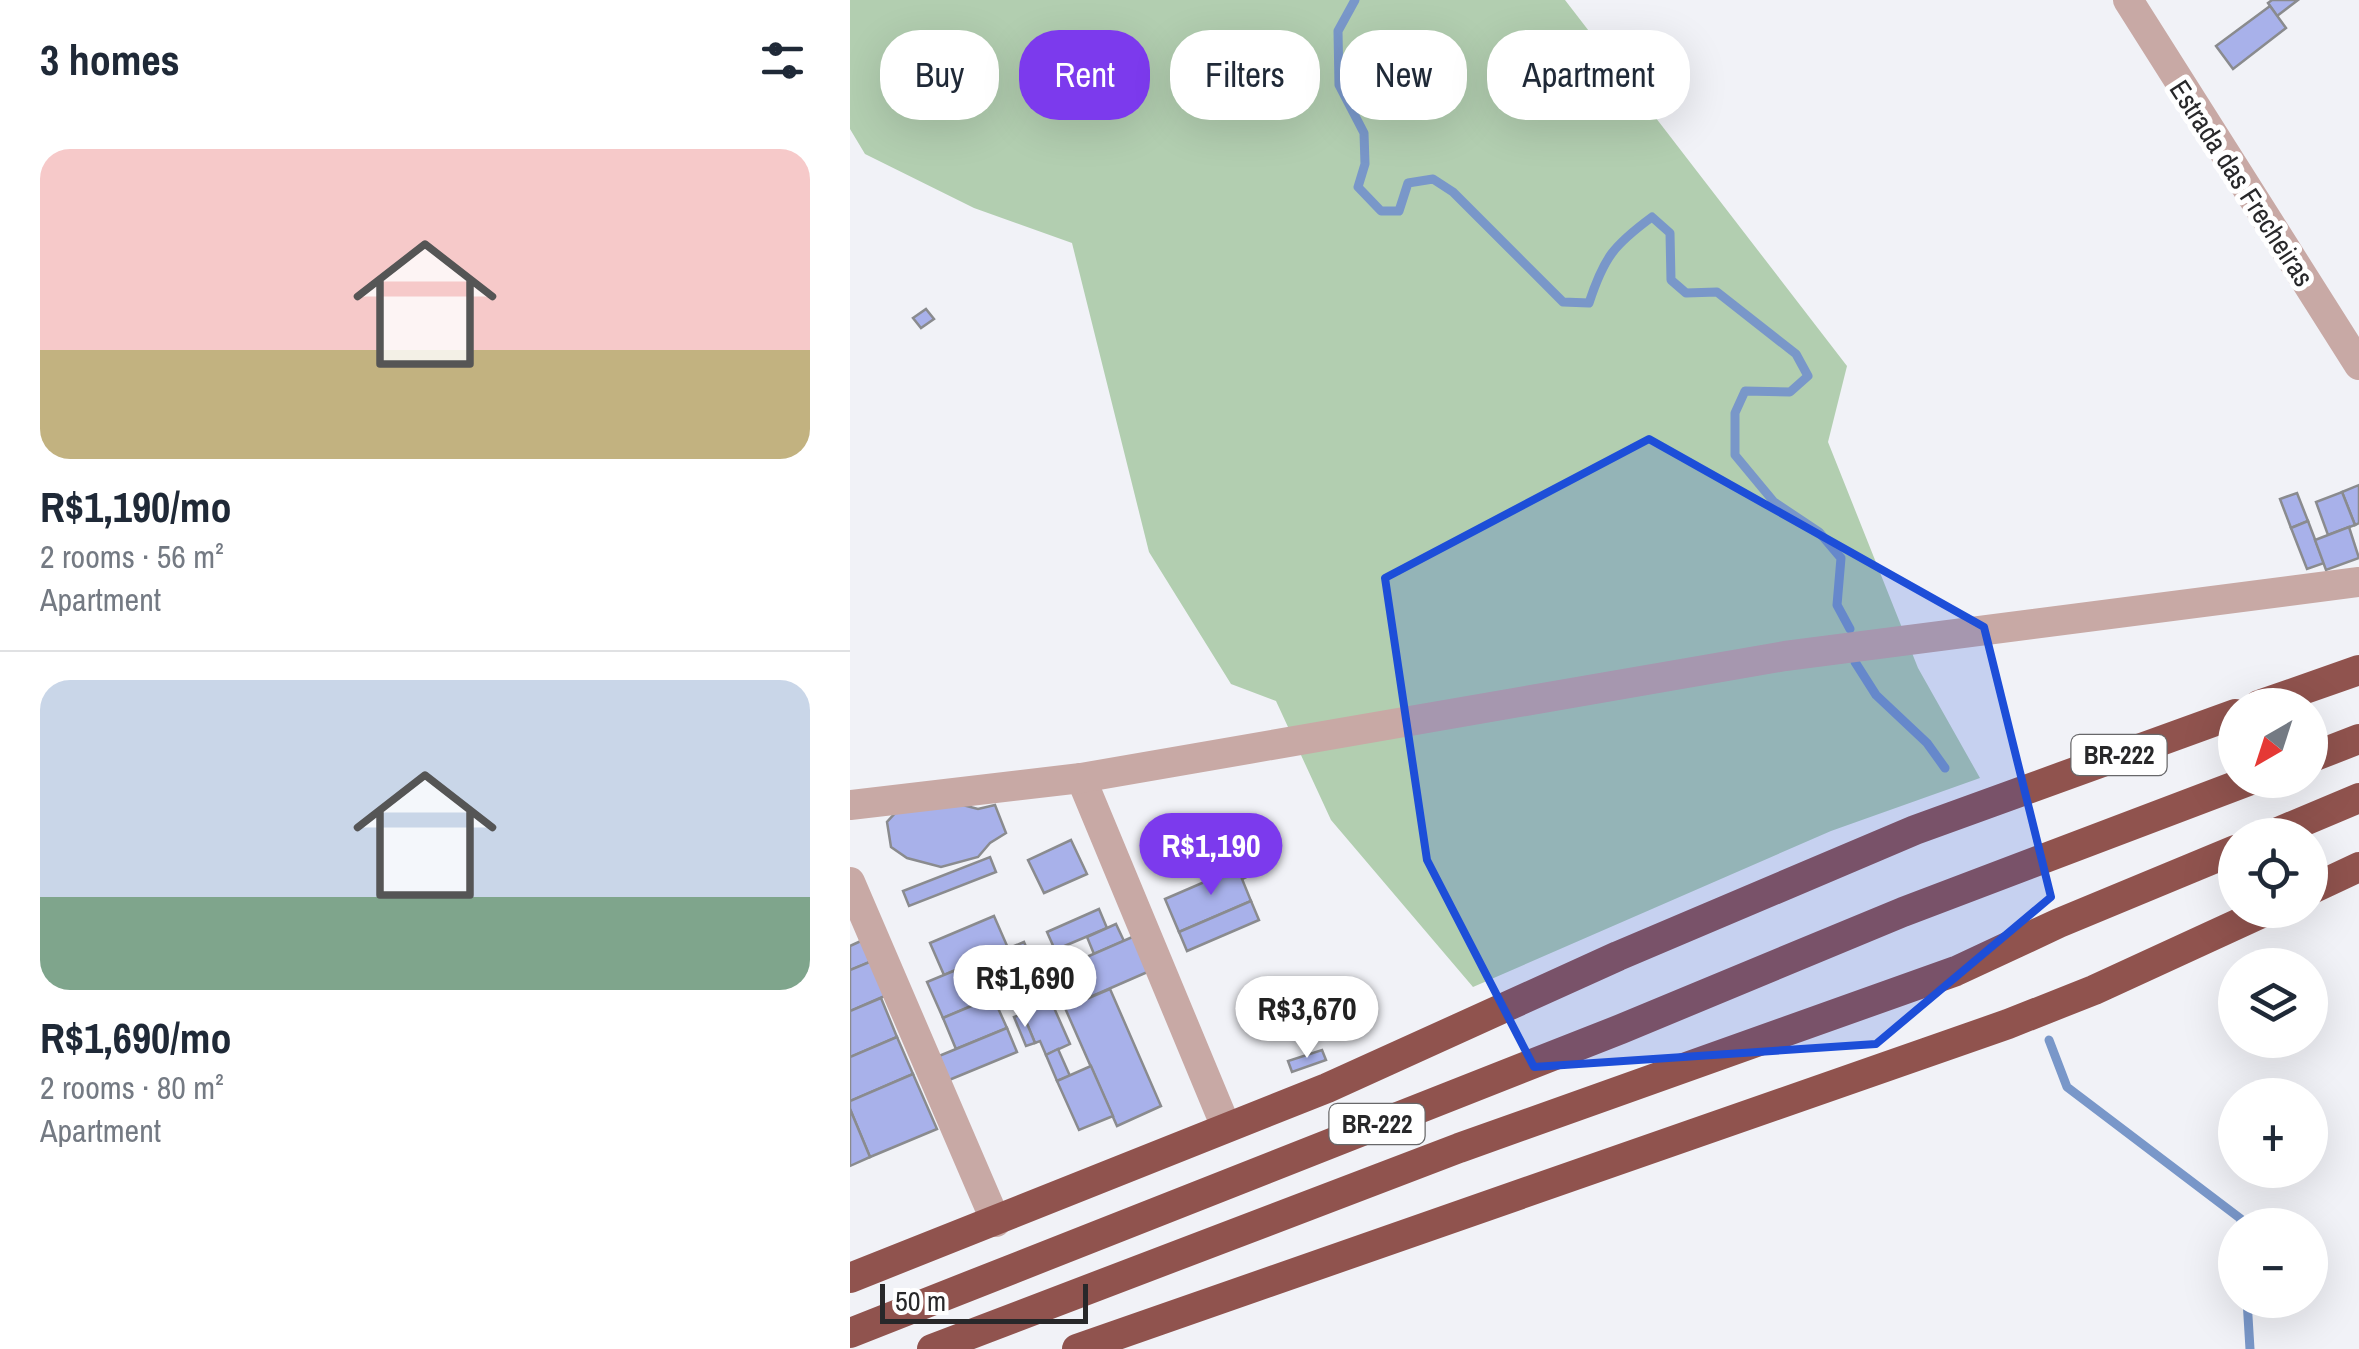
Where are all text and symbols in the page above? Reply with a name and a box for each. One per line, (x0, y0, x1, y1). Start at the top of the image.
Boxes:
chip: Buy (880, 30, 999, 120)
chip: Rent (1019, 30, 1150, 120)
chip: Filters (1170, 30, 1320, 120)
chip: New (1340, 30, 1467, 120)
chip: Apartment (1487, 30, 1690, 120)
text: 3 homes (40, 32, 180, 88)
icon: filters (755, 33, 810, 88)
street label: Estrada das Frecheiras (2161, 73, 2323, 293)
icon: home (335, 214, 515, 394)
text: R$1,190/mo (40, 479, 231, 535)
text: 2 rooms · 56 m² (40, 535, 224, 578)
text: Apartment (40, 578, 161, 621)
north arrow (2218, 688, 2328, 798)
map controls (2218, 688, 2328, 1318)
road number: BR-222 (2072, 735, 2166, 775)
icon: home (335, 745, 515, 925)
pin: R$1,190 (1119, 813, 1303, 898)
button: locate (2218, 818, 2328, 928)
text: R$1,190 (1161, 824, 1261, 867)
pin: R$1,690 (933, 945, 1117, 1030)
button: layers (2218, 948, 2328, 1058)
text: R$1,690 (975, 956, 1075, 999)
pin: R$3,670 (1215, 976, 1399, 1061)
text: R$3,670 (1257, 987, 1357, 1030)
text: R$1,690/mo (40, 1010, 231, 1066)
text: 2 rooms · 80 m² (40, 1066, 224, 1109)
button: + (2218, 1078, 2328, 1188)
road number: BR-222 (1330, 1104, 1424, 1144)
text: Apartment (40, 1109, 161, 1152)
button: − (2218, 1208, 2328, 1318)
scale bar (880, 1279, 1088, 1324)
text: 50 m (895, 1282, 946, 1320)

